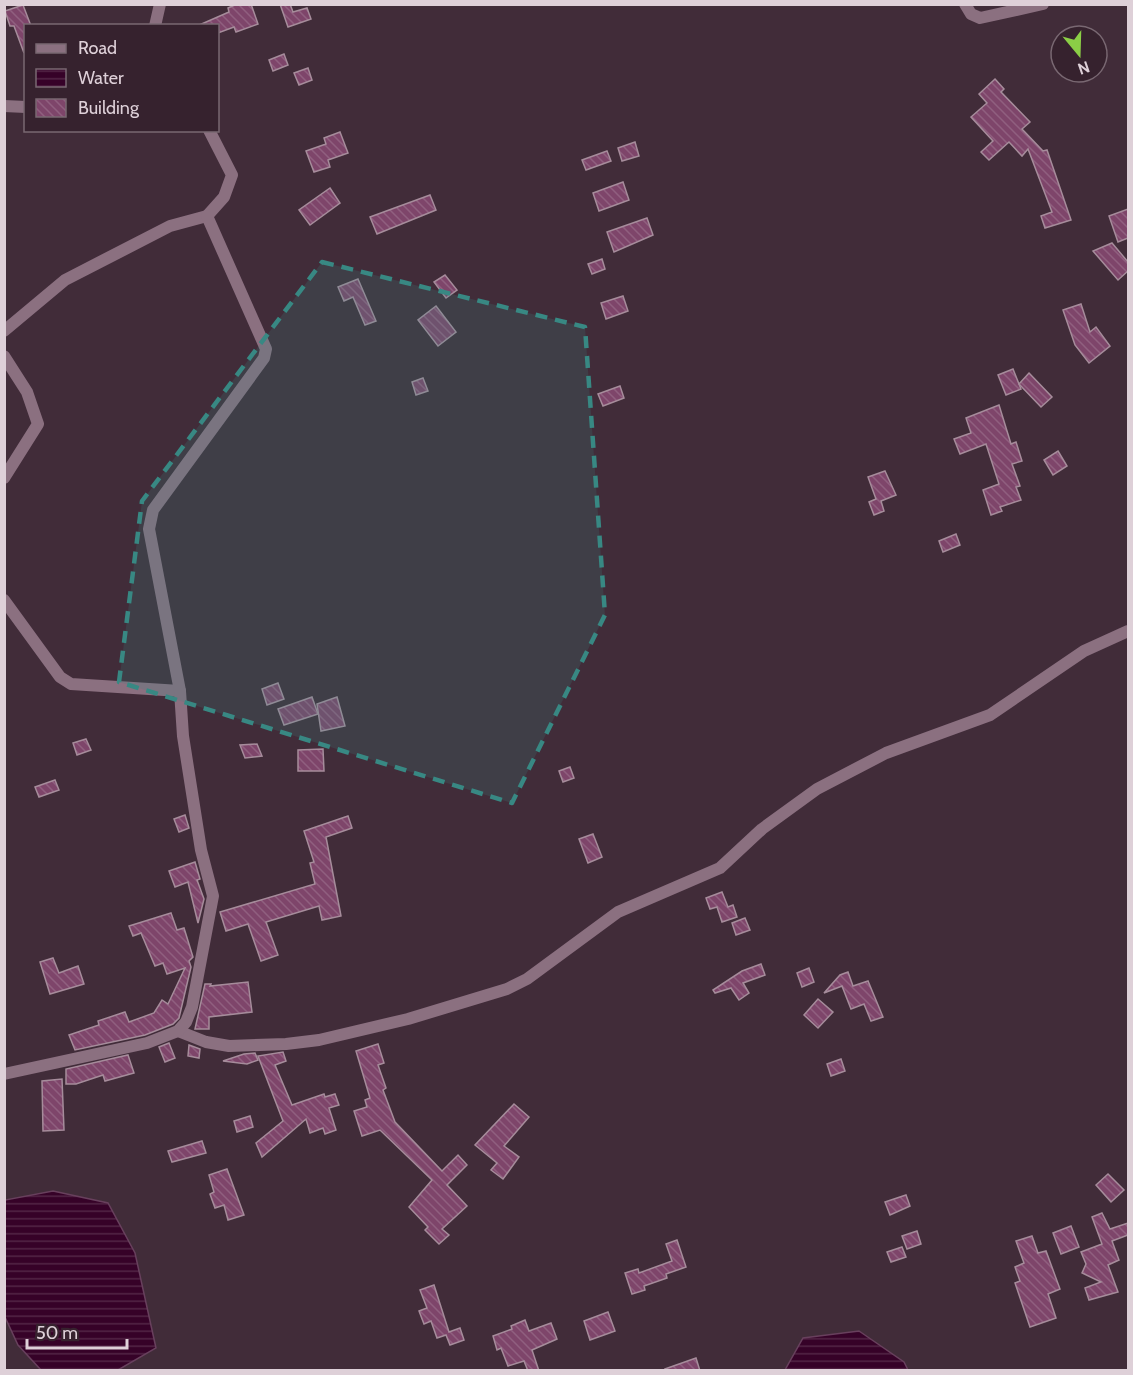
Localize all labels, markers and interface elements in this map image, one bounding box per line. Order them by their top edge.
legend [24,24,219,132]
north arrow [1049,24,1109,84]
text: Road [78,37,117,59]
text: N [1075,57,1092,79]
text: Water [78,67,124,89]
text: Building [78,97,140,119]
scale bar [27,1312,128,1350]
text: 50 m [36,1322,78,1344]

